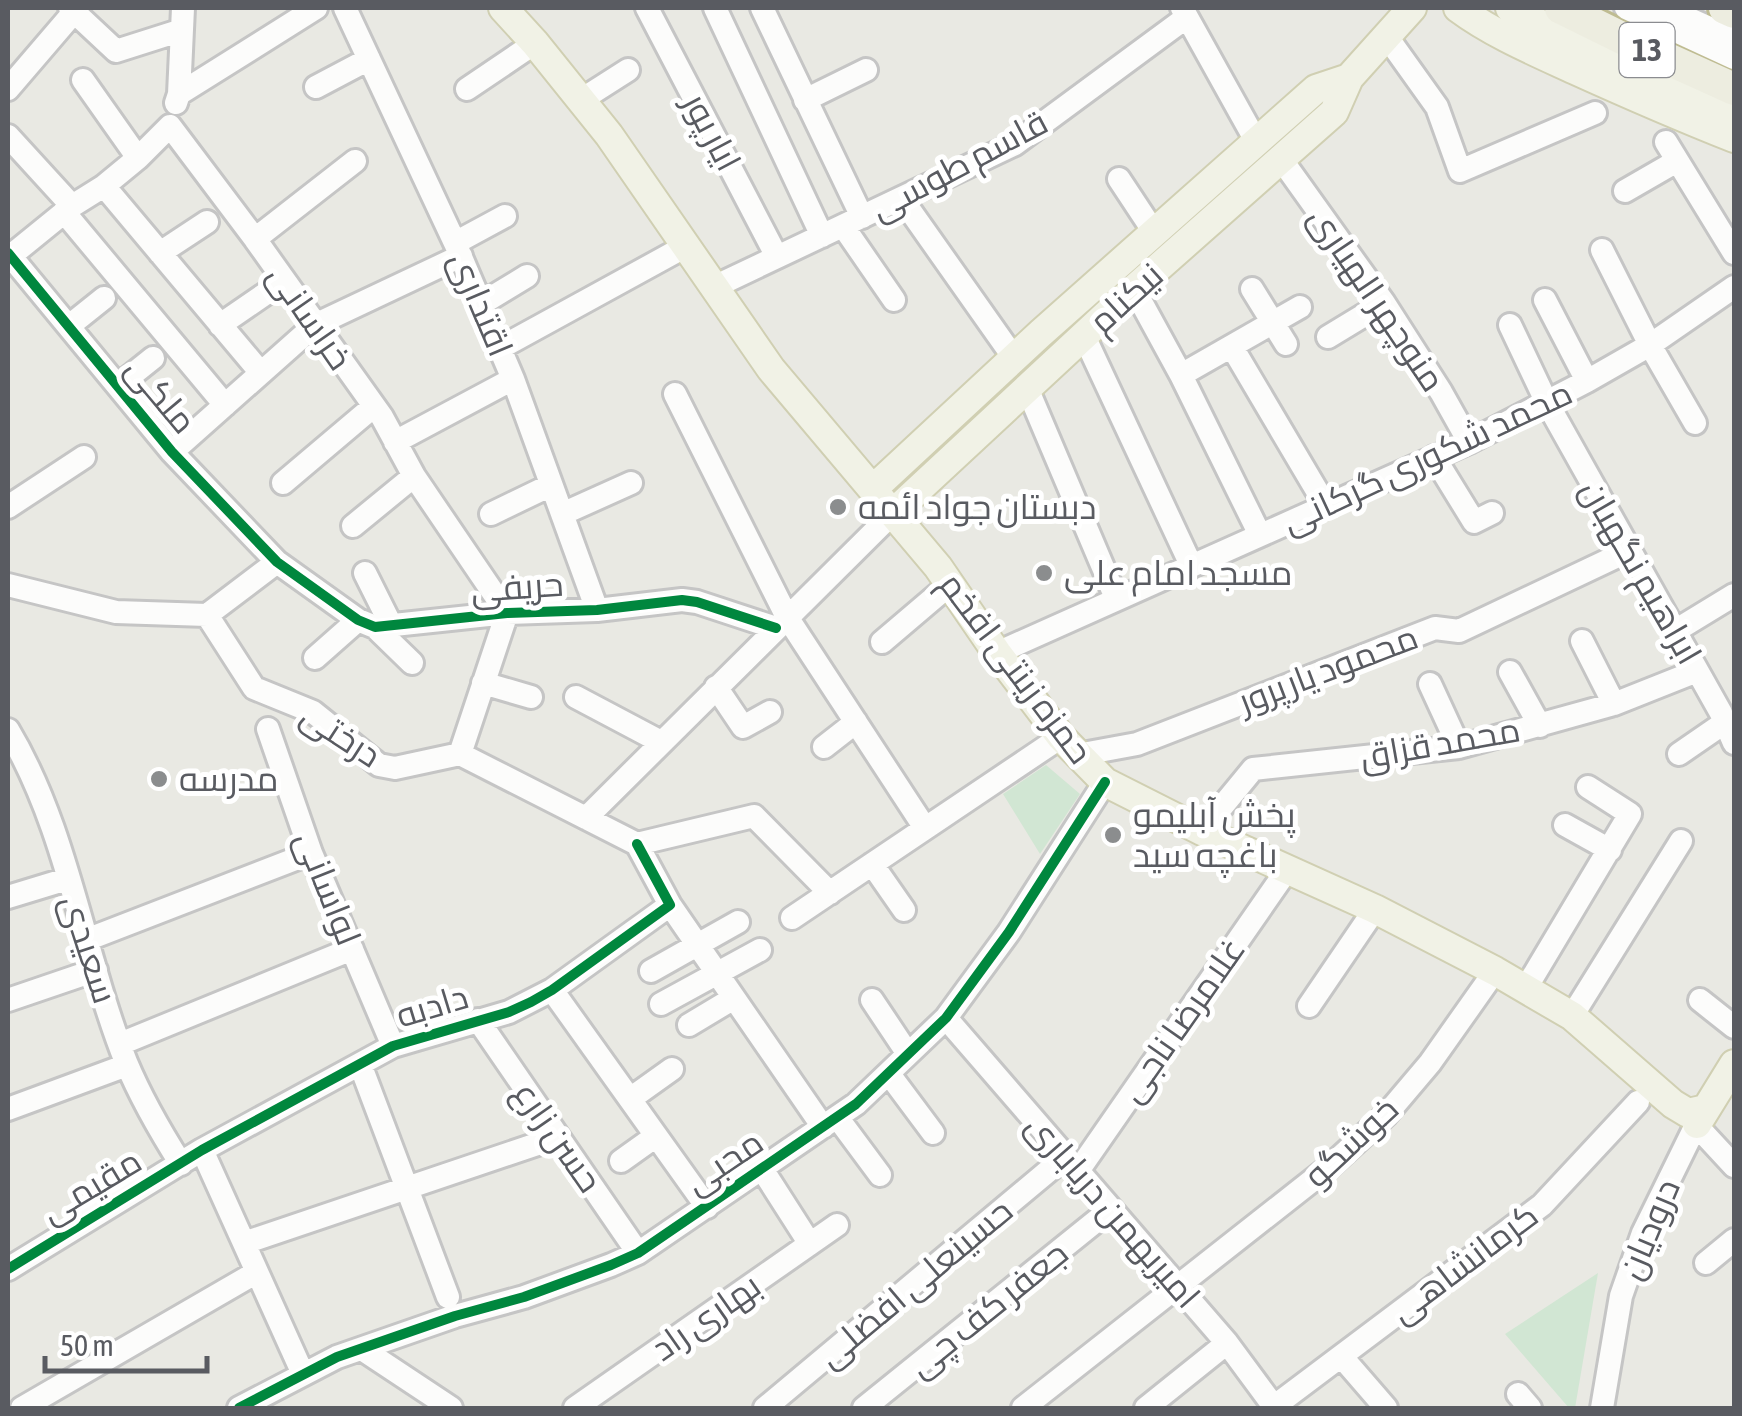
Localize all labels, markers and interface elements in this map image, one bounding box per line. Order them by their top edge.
road number: 13 [1620,23,1674,77]
street label: ایار پور [672,84,750,179]
street label: قاسم طوسی [863,101,1056,232]
street label: منوچهر الهیاری [1298,198,1454,401]
street label: اقتداری [440,245,522,363]
street label: نیکنام [1080,254,1174,344]
street label: خراسانی [259,256,361,378]
street label: ملکی [117,348,205,442]
street label: محمد شکوری گرکانی [1275,371,1579,543]
street label: ابراهیم نگهبان [1569,472,1711,673]
place label: دبستان جواد ائمه [858,486,1096,528]
marker: دبستان جواد ائمه [827,496,849,518]
place label: مسجد امام علی [1064,552,1293,597]
marker: مسجد امام علی [1033,562,1055,584]
street label: حریفی [469,563,565,611]
street label: حمزه زینتی افخم [928,564,1102,774]
street label: محمود یارپرور [1230,616,1424,725]
street label: درختی [293,694,389,776]
street label: محمد قزاق [1357,708,1524,779]
place label: مدرسه [179,758,279,799]
marker: مدرسه [148,768,170,790]
place label: پخش آبلیمو باغچه سید [1133,794,1296,878]
marker: پخش آبلیمو باغچه سید [1102,824,1124,846]
street label: لواسانی [286,825,370,951]
street label: سعیدی [52,889,126,1009]
street label: غلامرضا ناجی [1110,930,1254,1110]
street label: دادبه [391,975,472,1035]
street label: حسن زارع [503,1074,611,1202]
street label: خوشگو [1295,1088,1406,1195]
street label: امیربهمن دریاباری [1017,1105,1209,1317]
street label: محبی [677,1121,771,1203]
street label: مقیمی [33,1140,149,1232]
street label: درودیان [1609,1172,1689,1286]
street label: حسینعلی افضلی [809,1189,1021,1377]
street label: کرمانشاهی [1382,1194,1546,1332]
street label: جعفر کف چی [900,1232,1078,1388]
street label: بهاری راد [643,1264,769,1370]
scale bar [45,1311,208,1373]
text: 50 m [60,1328,114,1362]

